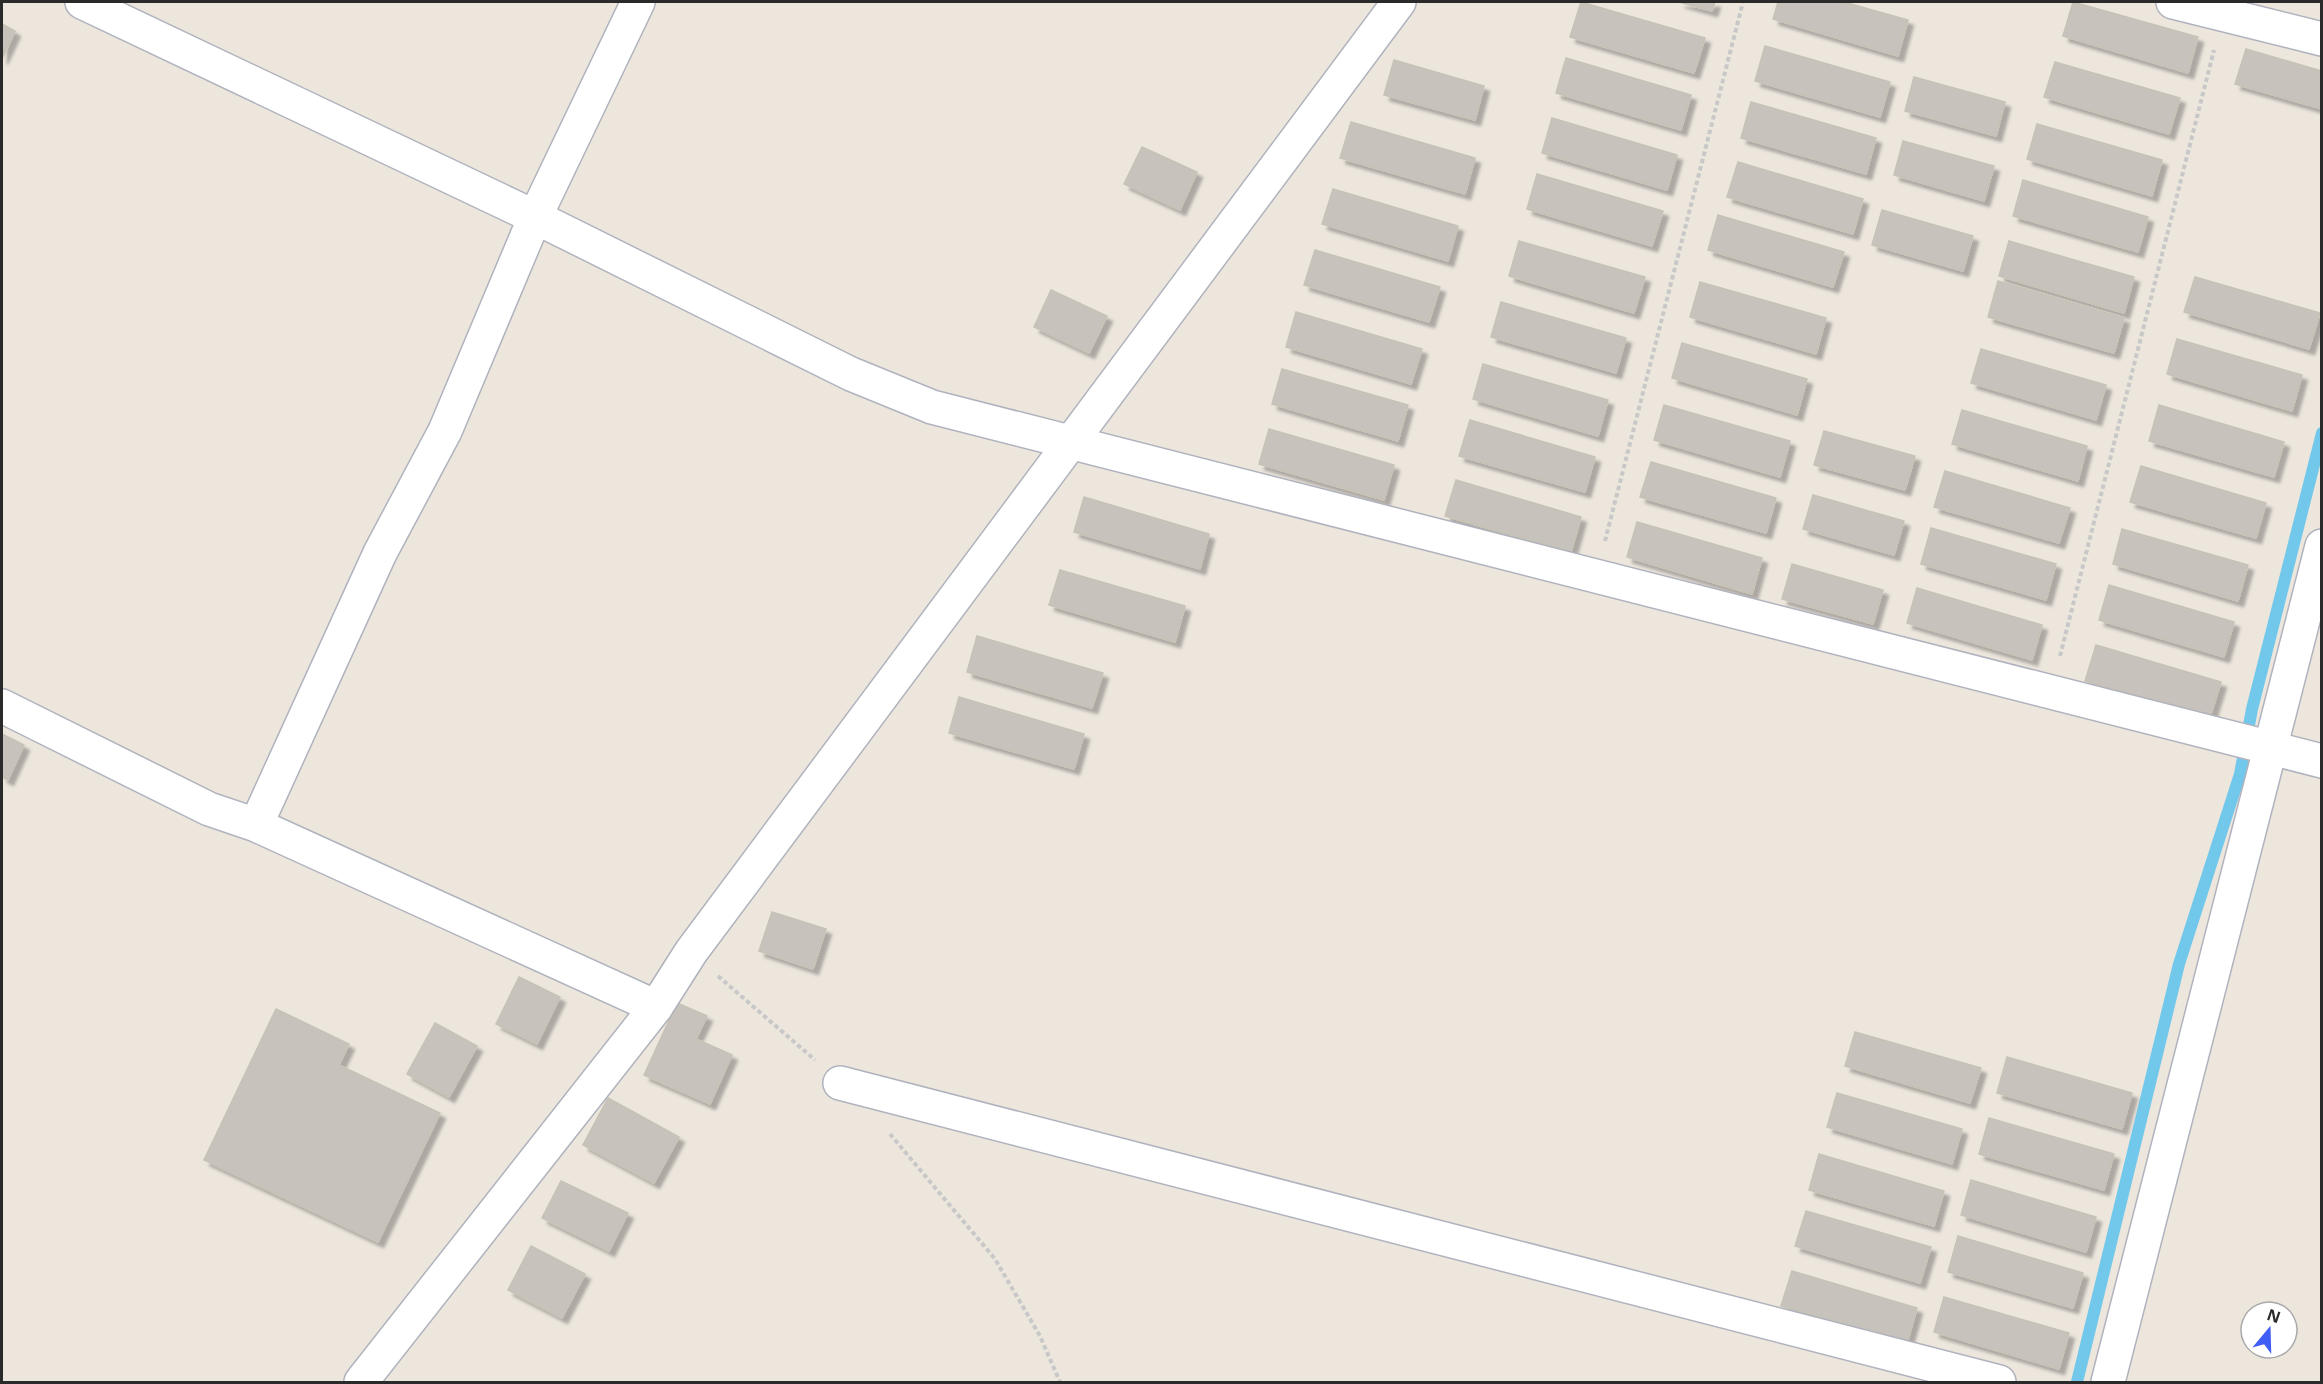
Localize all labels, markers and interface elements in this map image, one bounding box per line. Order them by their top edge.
north arrow [2239,1300,2299,1360]
text: N [2264,1303,2284,1328]

